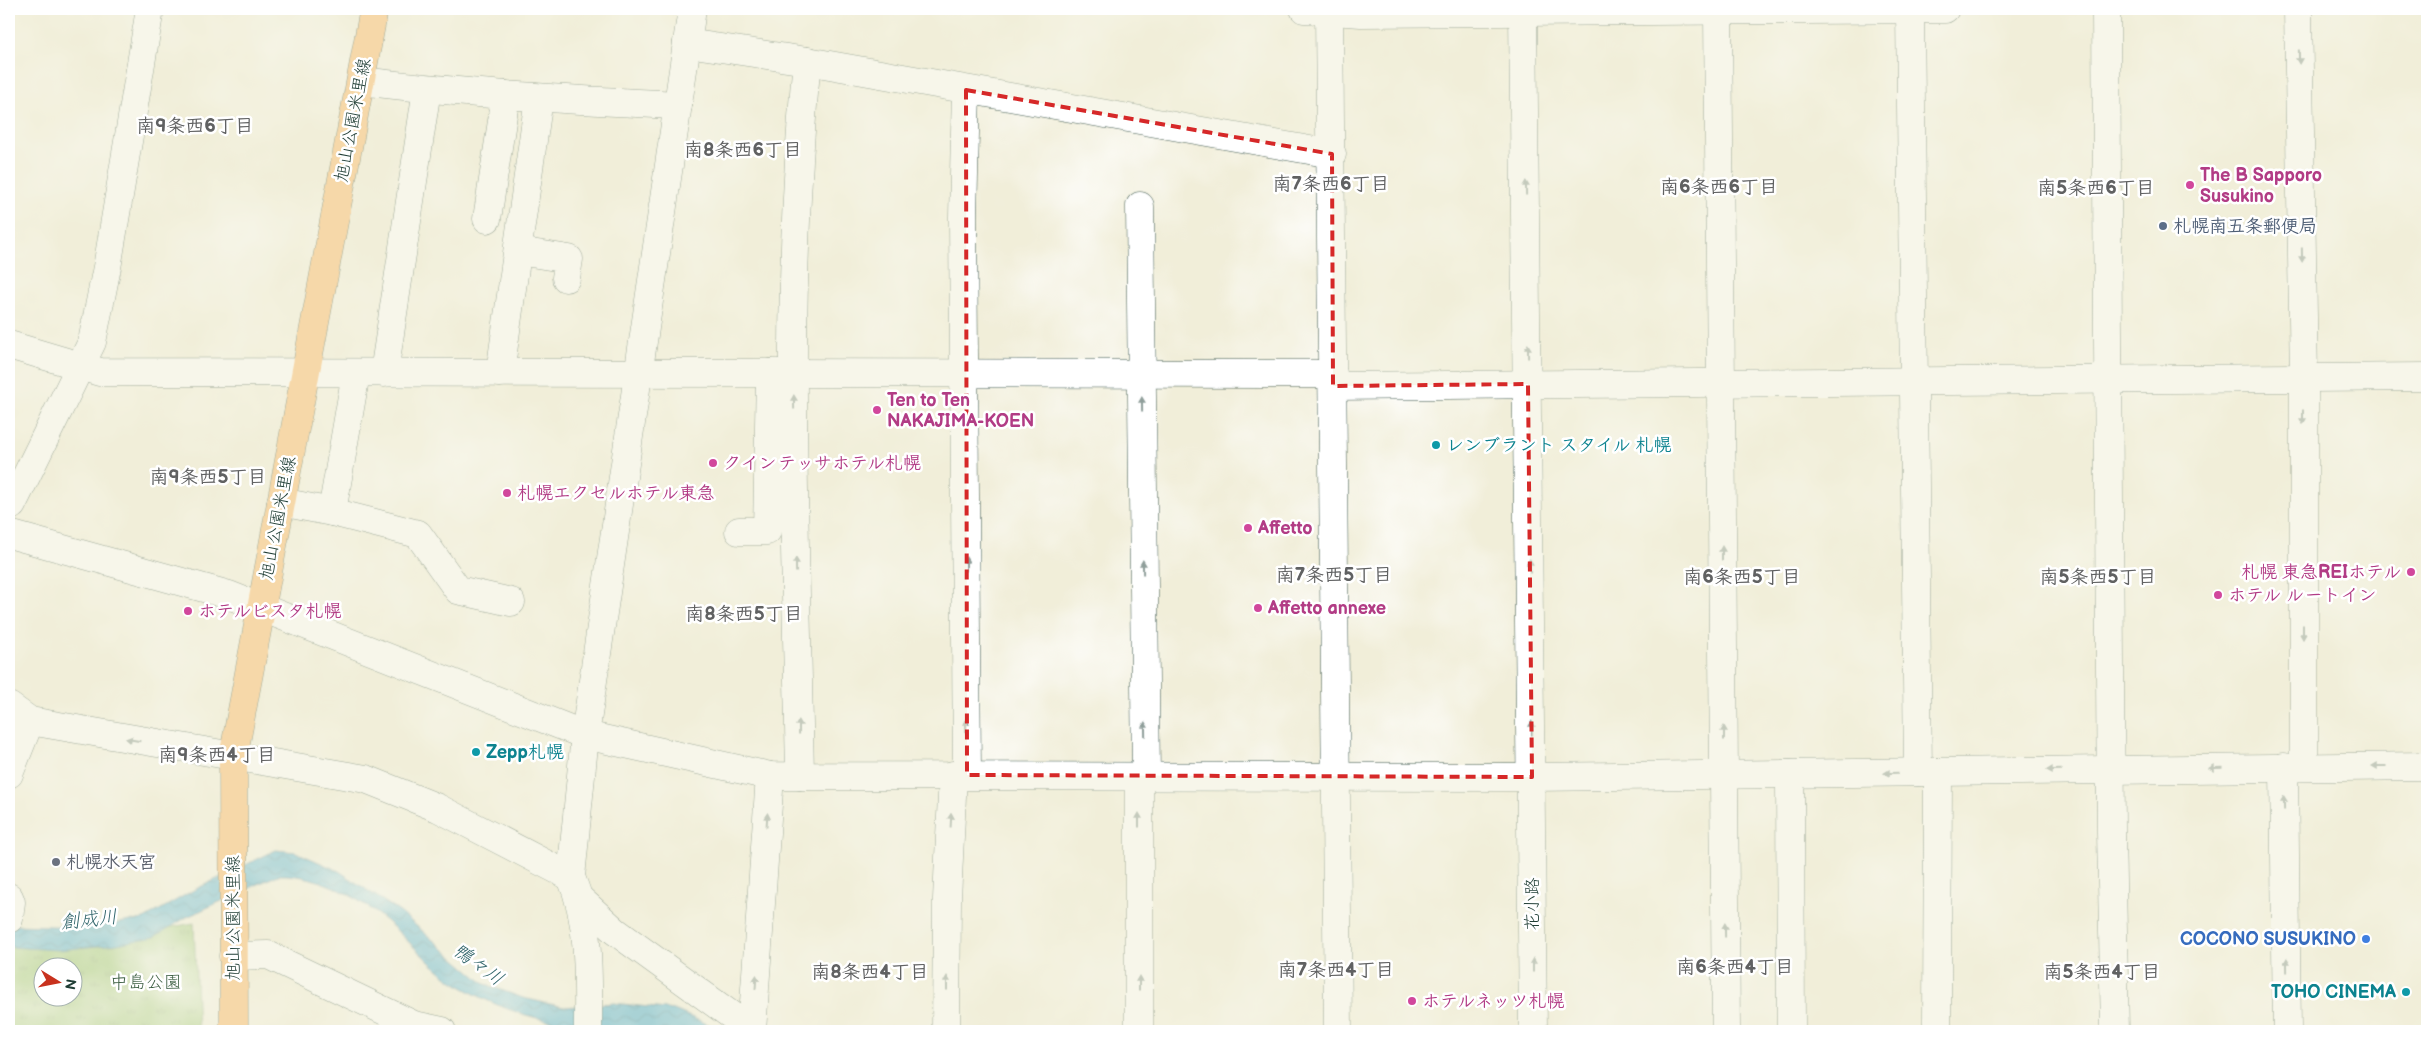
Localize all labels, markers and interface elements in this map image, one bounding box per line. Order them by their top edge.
one-way arrow [2295,50,2303,66]
street label: 旭山公園米里線 [331,56,375,184]
district label: 南9条西6丁目 [136,115,254,138]
district label: 南8条西6丁目 [684,139,802,162]
place label: The B Sapporo Susukino [2200,165,2322,207]
district label: 南7条西6丁目 [1272,173,1390,196]
district label: 南6条西6丁目 [1660,176,1778,199]
district label: 南5条西6丁目 [2037,177,2155,200]
marker: The B Sapporo Susukino [2184,179,2196,191]
one-way arrow [1522,180,1530,196]
place label: 札幌南五条郵便局 [2173,216,2317,237]
marker: 札幌南五条郵便局 [2157,220,2169,232]
one-way arrow [2298,247,2306,263]
one-way arrow [1523,342,1531,358]
place label: Ten to Ten NAKAJIMA-KOEN [887,390,1034,432]
one-way arrow [790,394,798,410]
one-way arrow [1137,396,1145,412]
marker: Ten to Ten NAKAJIMA-KOEN [871,404,883,416]
one-way arrow [2299,410,2307,426]
place label: レンブラント スタイル 札幌 [1446,435,1671,456]
marker: レンブラント スタイル 札幌 [1430,439,1442,451]
place label: クインテッサホテル札幌 [723,453,921,474]
street label: 旭山公園米里線 [256,454,300,582]
marker: クインテッサホテル札幌 [707,457,719,469]
district label: 南9条西5丁目 [149,466,267,489]
place label: 札幌エクセルホテル東急 [517,483,715,504]
marker: 札幌エクセルホテル東急 [501,487,513,499]
place label: Affetto [1257,518,1313,539]
marker: Affetto [1242,522,1254,534]
one-way arrow [1718,544,1726,560]
one-way arrow [962,556,970,572]
one-way arrow [792,557,800,573]
one-way arrow [1526,557,1534,573]
one-way arrow [1139,558,1147,574]
place label: 札幌 東急REIホテル [2241,562,2401,583]
district label: 南7条西5丁目 [1276,564,1392,587]
district label: 南6条西5丁目 [1683,566,1801,589]
district label: 南5条西5丁目 [2040,566,2156,589]
marker: 札幌 東急REIホテル [2405,566,2417,578]
place label: ホテル ルートイン [2228,585,2377,606]
marker: ホテル ルートイン [2212,589,2224,601]
place label: Affetto annexe [1267,598,1386,619]
place label: ホテルビスタ札幌 [198,601,341,622]
marker: Affetto annexe [1252,602,1264,614]
district label: 南8条西5丁目 [685,603,803,626]
marker: ホテルビスタ札幌 [182,605,194,617]
one-way arrow [2299,625,2307,641]
one-way arrow [962,718,970,734]
one-way arrow [795,719,803,735]
one-way arrow [1527,720,1535,736]
one-way arrow [1141,721,1149,737]
one-way arrow [1720,724,1728,740]
one-way arrow [125,735,141,743]
place label: Zepp札幌 [486,742,564,763]
district label: 南9条西4丁目 [158,744,276,767]
marker: Zepp札幌 [470,746,482,758]
one-way arrow [2370,762,2386,770]
one-way arrow [2208,764,2224,772]
one-way arrow [2045,766,2061,774]
one-way arrow [1883,769,1899,777]
one-way arrow [2280,794,2288,810]
one-way arrow [763,812,771,828]
one-way arrow [947,812,955,828]
one-way arrow [1135,812,1143,828]
place label: 札幌水天宮 [66,852,156,873]
street label: 旭山公園米里線 [223,855,244,981]
marker: 札幌水天宮 [50,856,62,868]
street label: 花小路 [1522,877,1543,931]
water label: 創成川 [59,906,119,934]
one-way arrow [1721,922,1729,938]
place label: COCONO SUSUKINO [2180,929,2356,950]
marker: COCONO SUSUKINO [2360,933,2372,945]
water label: 鴨々川 [448,939,508,991]
district label: 南6条西4丁目 [1676,956,1794,979]
one-way arrow [1529,957,1537,973]
one-way arrow [2283,957,2291,973]
north arrow [32,958,82,1008]
district label: 南7条西4丁目 [1278,959,1394,982]
district label: 南8条西4丁目 [811,961,929,984]
district label: 南5条西4丁目 [2043,961,2161,984]
park label: 中島公園 [110,972,182,993]
one-way arrow [752,974,760,990]
one-way arrow [943,974,951,990]
one-way arrow [1135,974,1143,990]
text: N [61,978,80,991]
place label: TOHO CINEMA [2271,982,2397,1003]
marker: TOHO CINEMA [2400,986,2412,998]
place label: ホテルネッツ札幌 [1422,991,1564,1012]
marker: ホテルネッツ札幌 [1406,995,1418,1007]

